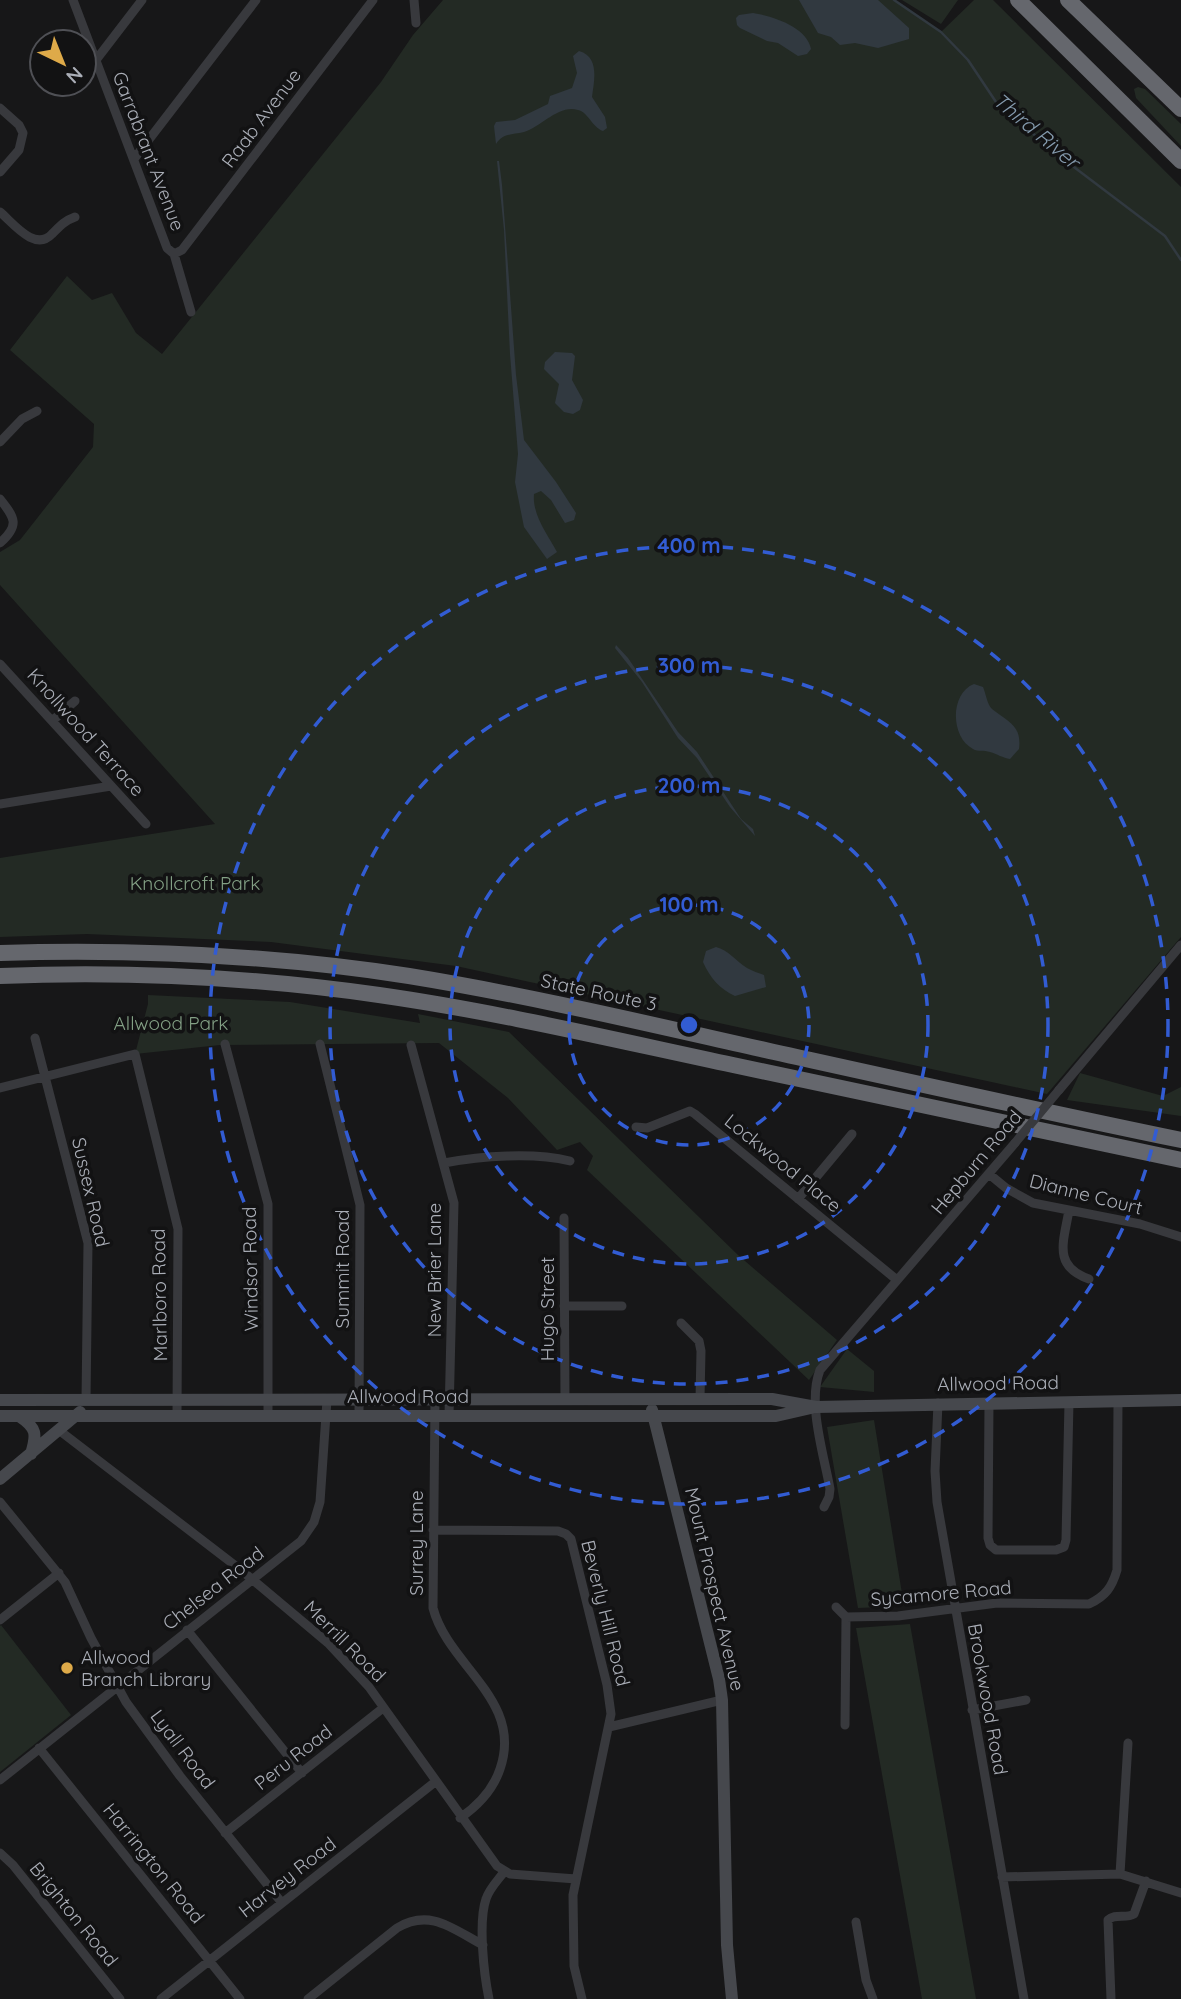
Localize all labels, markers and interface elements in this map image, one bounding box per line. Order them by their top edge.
north arrow [28,28,98,98]
text: N [61,62,88,89]
street label: Raab Avenue [216,64,306,172]
street label: Garrabrant Avenue [108,68,190,234]
water label: Third River [988,87,1087,176]
text: 400 m [657,532,721,558]
text: 300 m [658,652,720,678]
street label: Knollwood Terrace [22,663,150,801]
text: 200 m [658,772,720,798]
park label: Knollcroft Park [130,871,260,895]
text: 100 m [659,891,719,917]
street label: State Route 3 [539,968,659,1016]
park label: Allwood Park [114,1011,228,1035]
centre of rings [677,1013,701,1037]
street label: Hepburn Road [925,1105,1027,1219]
street label: Lockwood Place [720,1109,846,1217]
street label: Sussex Road [67,1135,115,1249]
street label: Dianne Court [1027,1168,1145,1220]
street label: New Brier Lane [422,1203,446,1337]
street label: Windsor Road [237,1206,263,1332]
street label: Summit Road [330,1210,354,1328]
street label: Marlboro Road [146,1228,172,1362]
street label: Hugo Street [535,1257,559,1361]
street label: Allwood Road [937,1370,1059,1396]
street label: Allwood Road [347,1384,469,1408]
street label: Mount Prospect Avenue [680,1485,750,1693]
street label: Surrey Lane [404,1490,428,1596]
street label: Beverly Hill Road [576,1537,636,1689]
street label: Chelsea Road [158,1541,268,1635]
street label: Sycamore Road [869,1575,1013,1611]
street label: Merrill Road [299,1595,391,1687]
street label: Brookwood Road [963,1621,1013,1777]
place label: Allwood Branch Library [81,1645,211,1691]
marker: Allwood Branch Library [59,1660,75,1676]
street label: Lyall Road [145,1705,221,1793]
street label: Peru Road [249,1719,337,1795]
street label: Harrington Road [98,1798,210,1928]
street label: Harvey Road [233,1831,341,1923]
street label: Brighton Road [25,1857,123,1971]

